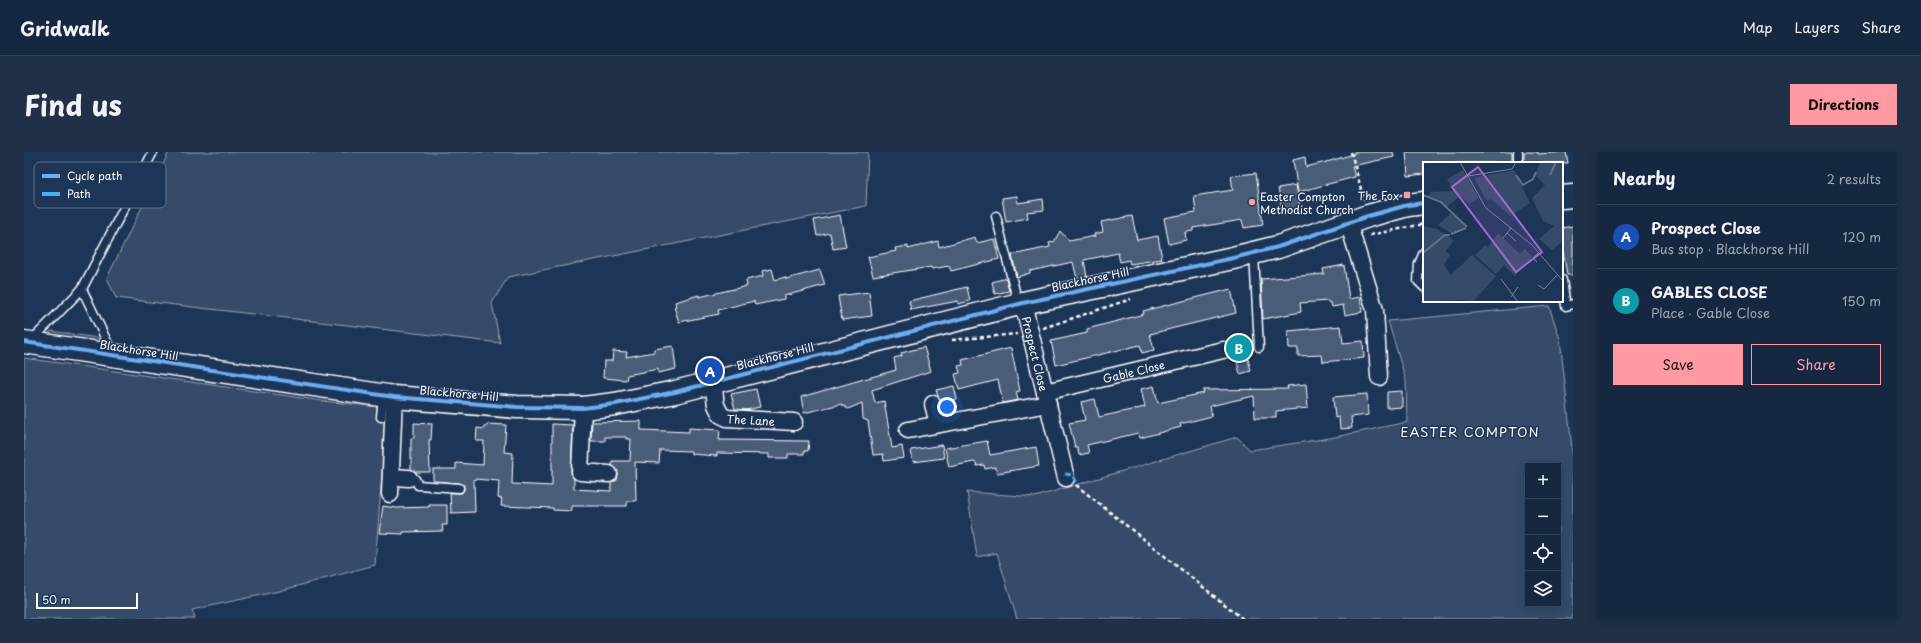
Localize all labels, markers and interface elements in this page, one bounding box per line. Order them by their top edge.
text: Gridwalk [20,14,110,42]
text: Map [1743,17,1773,38]
text: Layers [1795,17,1840,38]
text: Share [1862,17,1901,38]
text: Find us [24,83,122,126]
button: Directions [1790,84,1897,125]
legend [34,162,166,208]
inset map [1423,162,1563,302]
text: Nearby [1613,165,1675,191]
text: Cycle path [67,167,122,184]
text: 2 results [1827,169,1881,188]
text: Path [67,185,91,202]
place label: The Fox [1358,187,1399,204]
place label: Easter Compton Methodist Church [1260,188,1354,218]
marker: The Fox [1402,190,1412,200]
marker: Easter Compton Methodist Church [1247,197,1257,207]
text: Prospect Close [1651,216,1761,239]
text: A [1621,227,1631,246]
text: 120 m [1842,227,1881,246]
text: Bus stop · Blackhorse Hill [1651,239,1809,258]
street label: Blackhorse Hill [1049,262,1131,296]
text: GABLES CLOSE [1651,280,1768,303]
text: B [1622,291,1630,310]
text: 150 m [1842,291,1881,310]
text: Place · Gable Close [1651,303,1770,322]
street label: Prospect Close [1018,314,1053,393]
pin: B [1226,333,1252,363]
street label: Blackhorse Hill [98,335,180,365]
street label: Blackhorse Hill [734,338,816,374]
button: Save [1613,344,1743,385]
button: Share [1751,344,1881,385]
pin: A [697,356,723,386]
street label: Gable Close [1101,356,1166,387]
street label: Blackhorse Hill [419,381,499,405]
your location [937,397,957,417]
street label: The Lane [726,410,775,429]
district label: EASTER COMPTON [1400,422,1540,441]
map controls [1525,463,1561,607]
button: + [1525,463,1561,499]
button: − [1525,499,1561,535]
button: locate [1525,535,1561,571]
button: layers [1525,571,1561,607]
scale bar [36,591,138,610]
text: 50 m [42,591,71,608]

